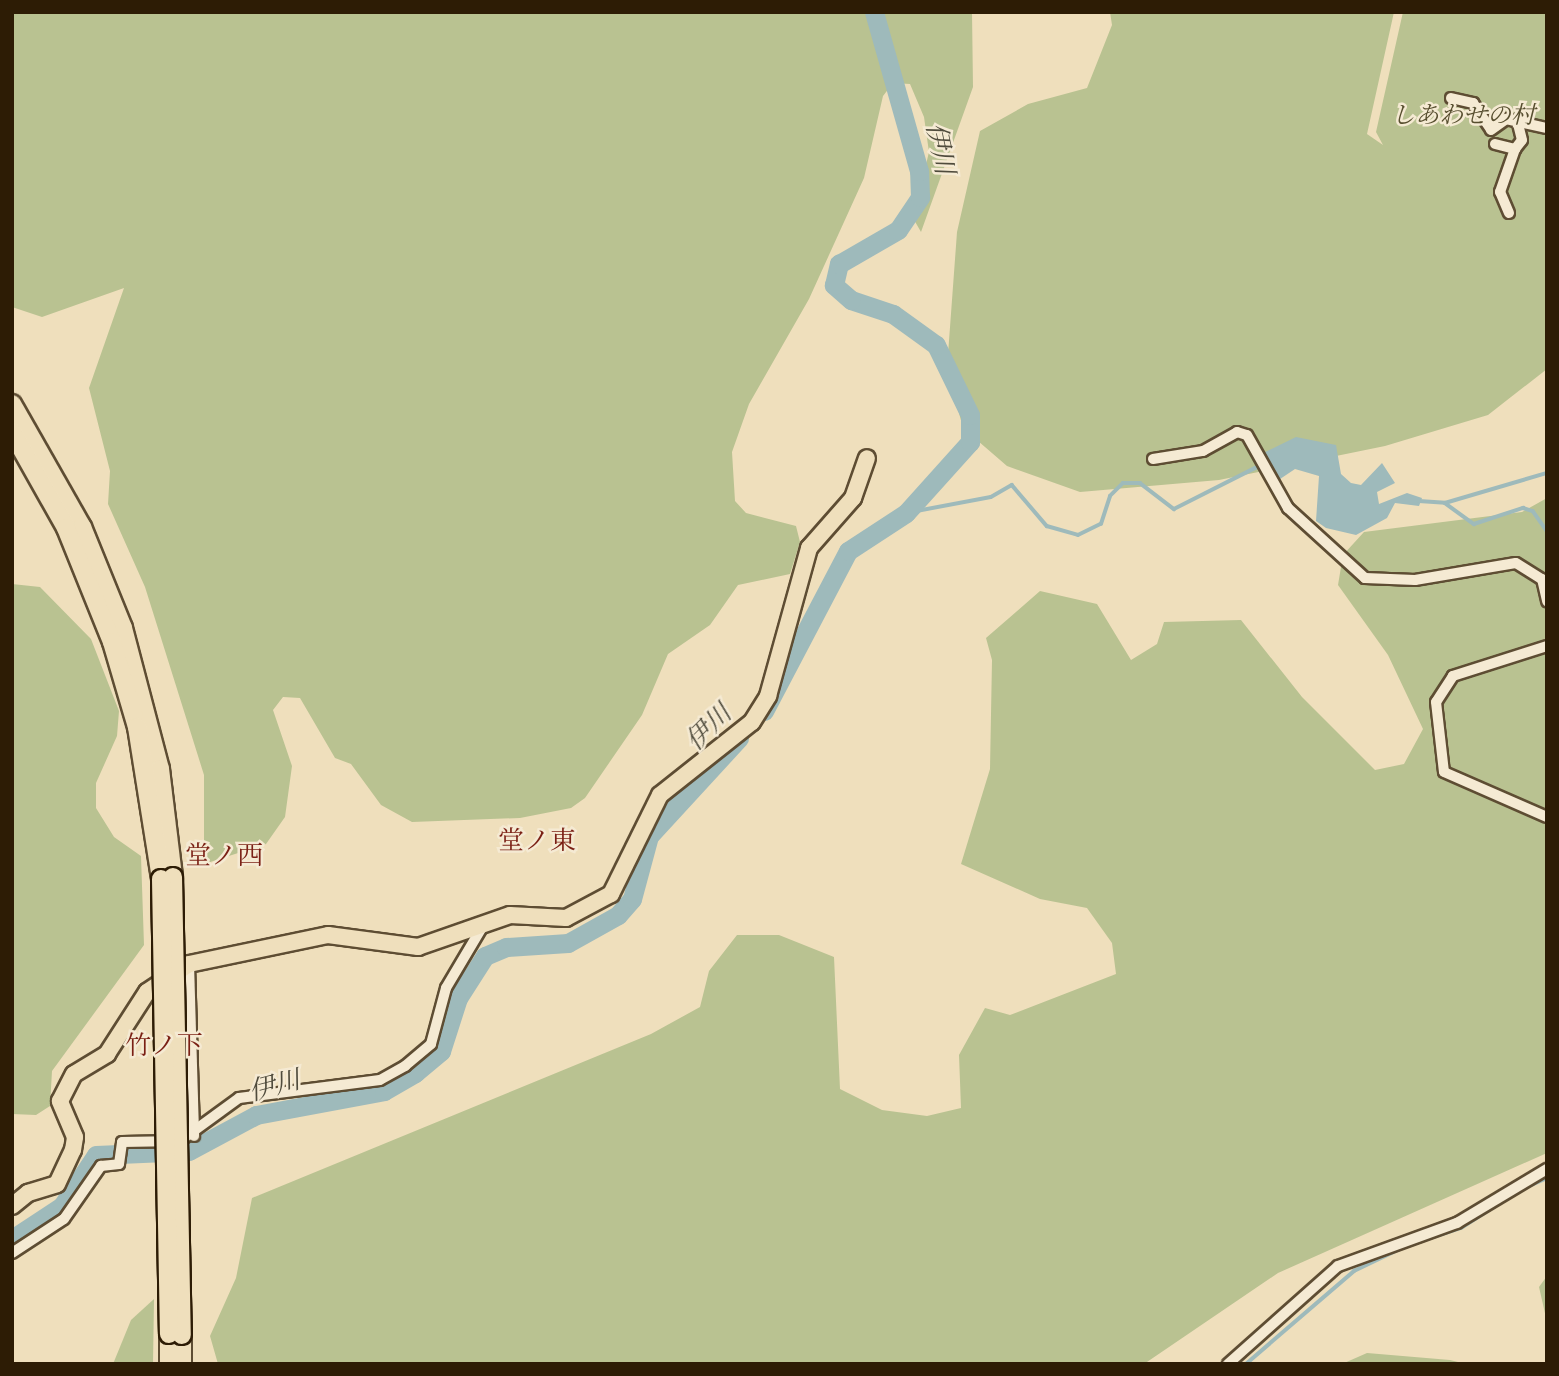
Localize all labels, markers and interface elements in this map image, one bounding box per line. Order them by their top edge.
park label: しあわせの村 [1391,104,1535,132]
water label: 伊川 [917,120,959,178]
water label: 伊川 [681,700,739,758]
district label: 堂ノ東 [498,827,576,859]
district label: 堂ノ西 [185,842,263,874]
district label: 竹ノ下 [125,1032,203,1064]
water label: 伊川 [246,1066,304,1110]

